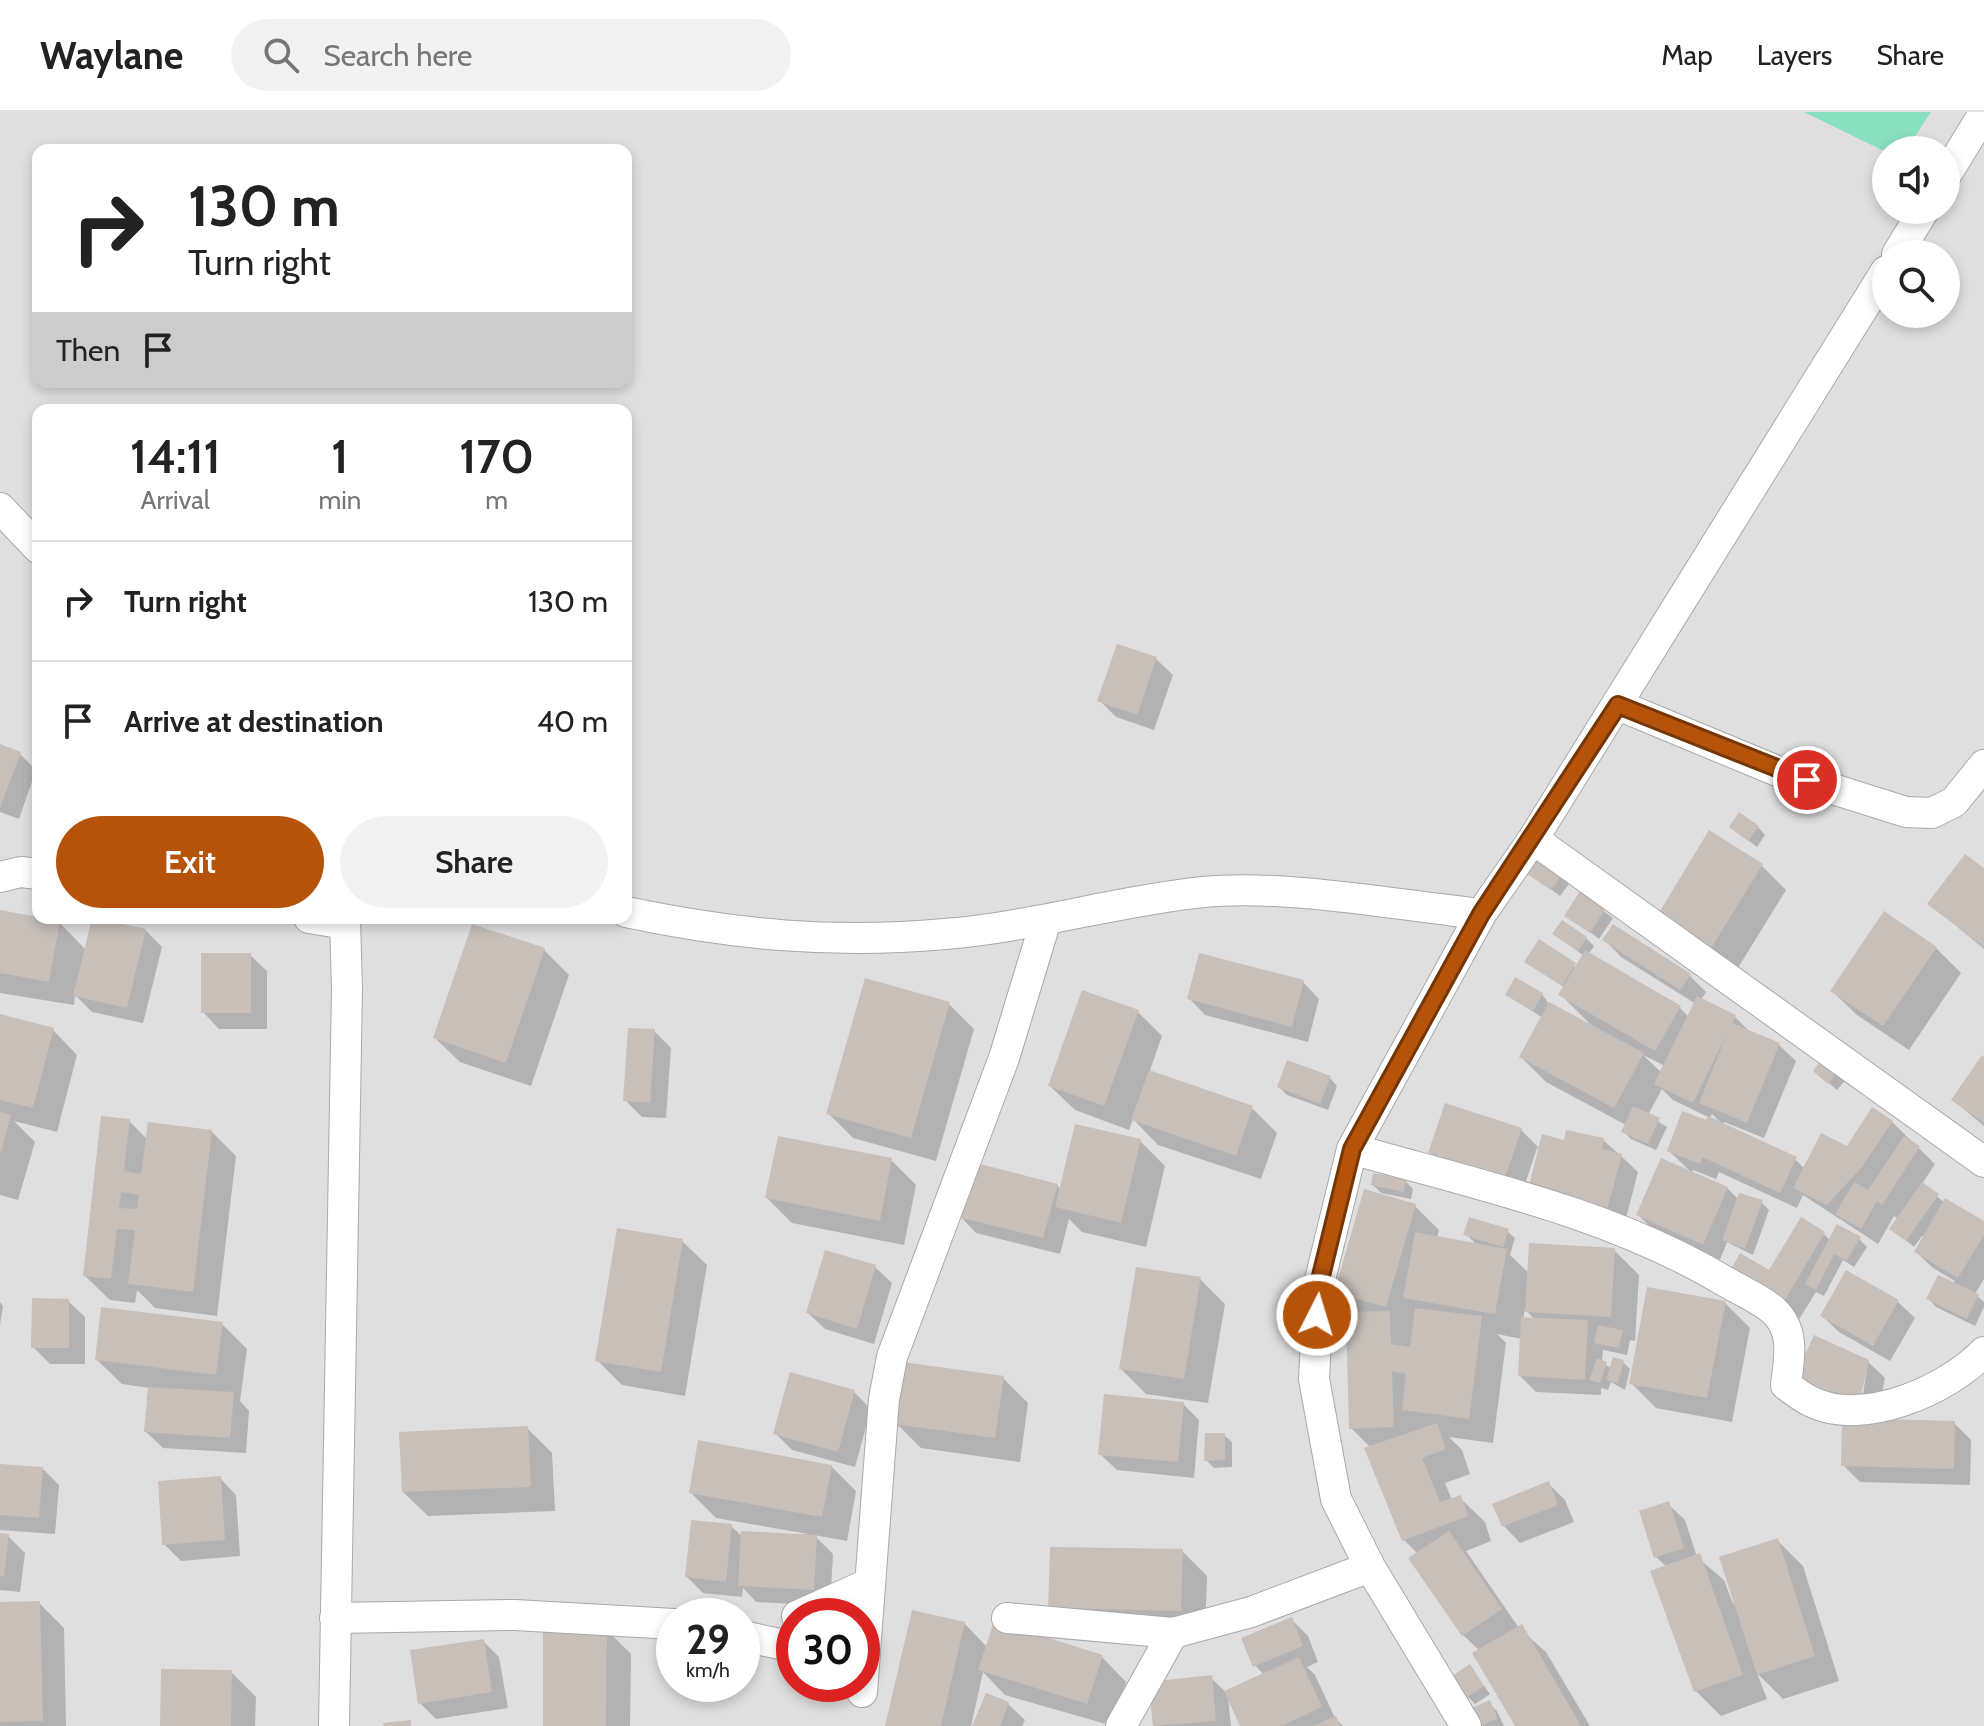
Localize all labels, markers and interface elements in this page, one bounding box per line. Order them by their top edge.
search box [231,19,791,91]
text: Waylane [40,32,183,79]
icon: search [259,33,303,77]
text: Search here [323,37,472,74]
text: Map [1661,38,1713,72]
text: Layers [1757,38,1832,72]
text: Share [1876,38,1944,72]
map controls [1872,136,1960,328]
button: sound [1872,136,1960,224]
text: 130 m [188,172,340,240]
icon: right [56,176,160,280]
text: Turn right [188,240,331,284]
button: search [1872,240,1960,328]
icon: arrive [136,328,180,372]
text: Then [56,332,120,369]
text: 14:11 [130,427,220,485]
text: 1 [331,427,348,485]
text: 170 [459,427,534,485]
text: Arrival [141,484,210,516]
text: min [318,484,361,516]
text: m [485,484,508,516]
icon: right [56,579,100,623]
text: Turn right [124,583,247,620]
text: 130 m [528,583,608,620]
icon: arrive [56,699,100,743]
text: Arrive at destination [124,703,384,740]
text: 40 m [537,703,608,740]
pin [1773,746,1841,814]
icon: arrive [1785,758,1829,802]
button: Exit [56,816,324,908]
button: Share [340,816,608,908]
position arrow [1275,1273,1359,1357]
speed limit sign: 30 [776,1598,880,1702]
text: 29 [686,1615,730,1664]
text: km/h [686,1658,730,1682]

